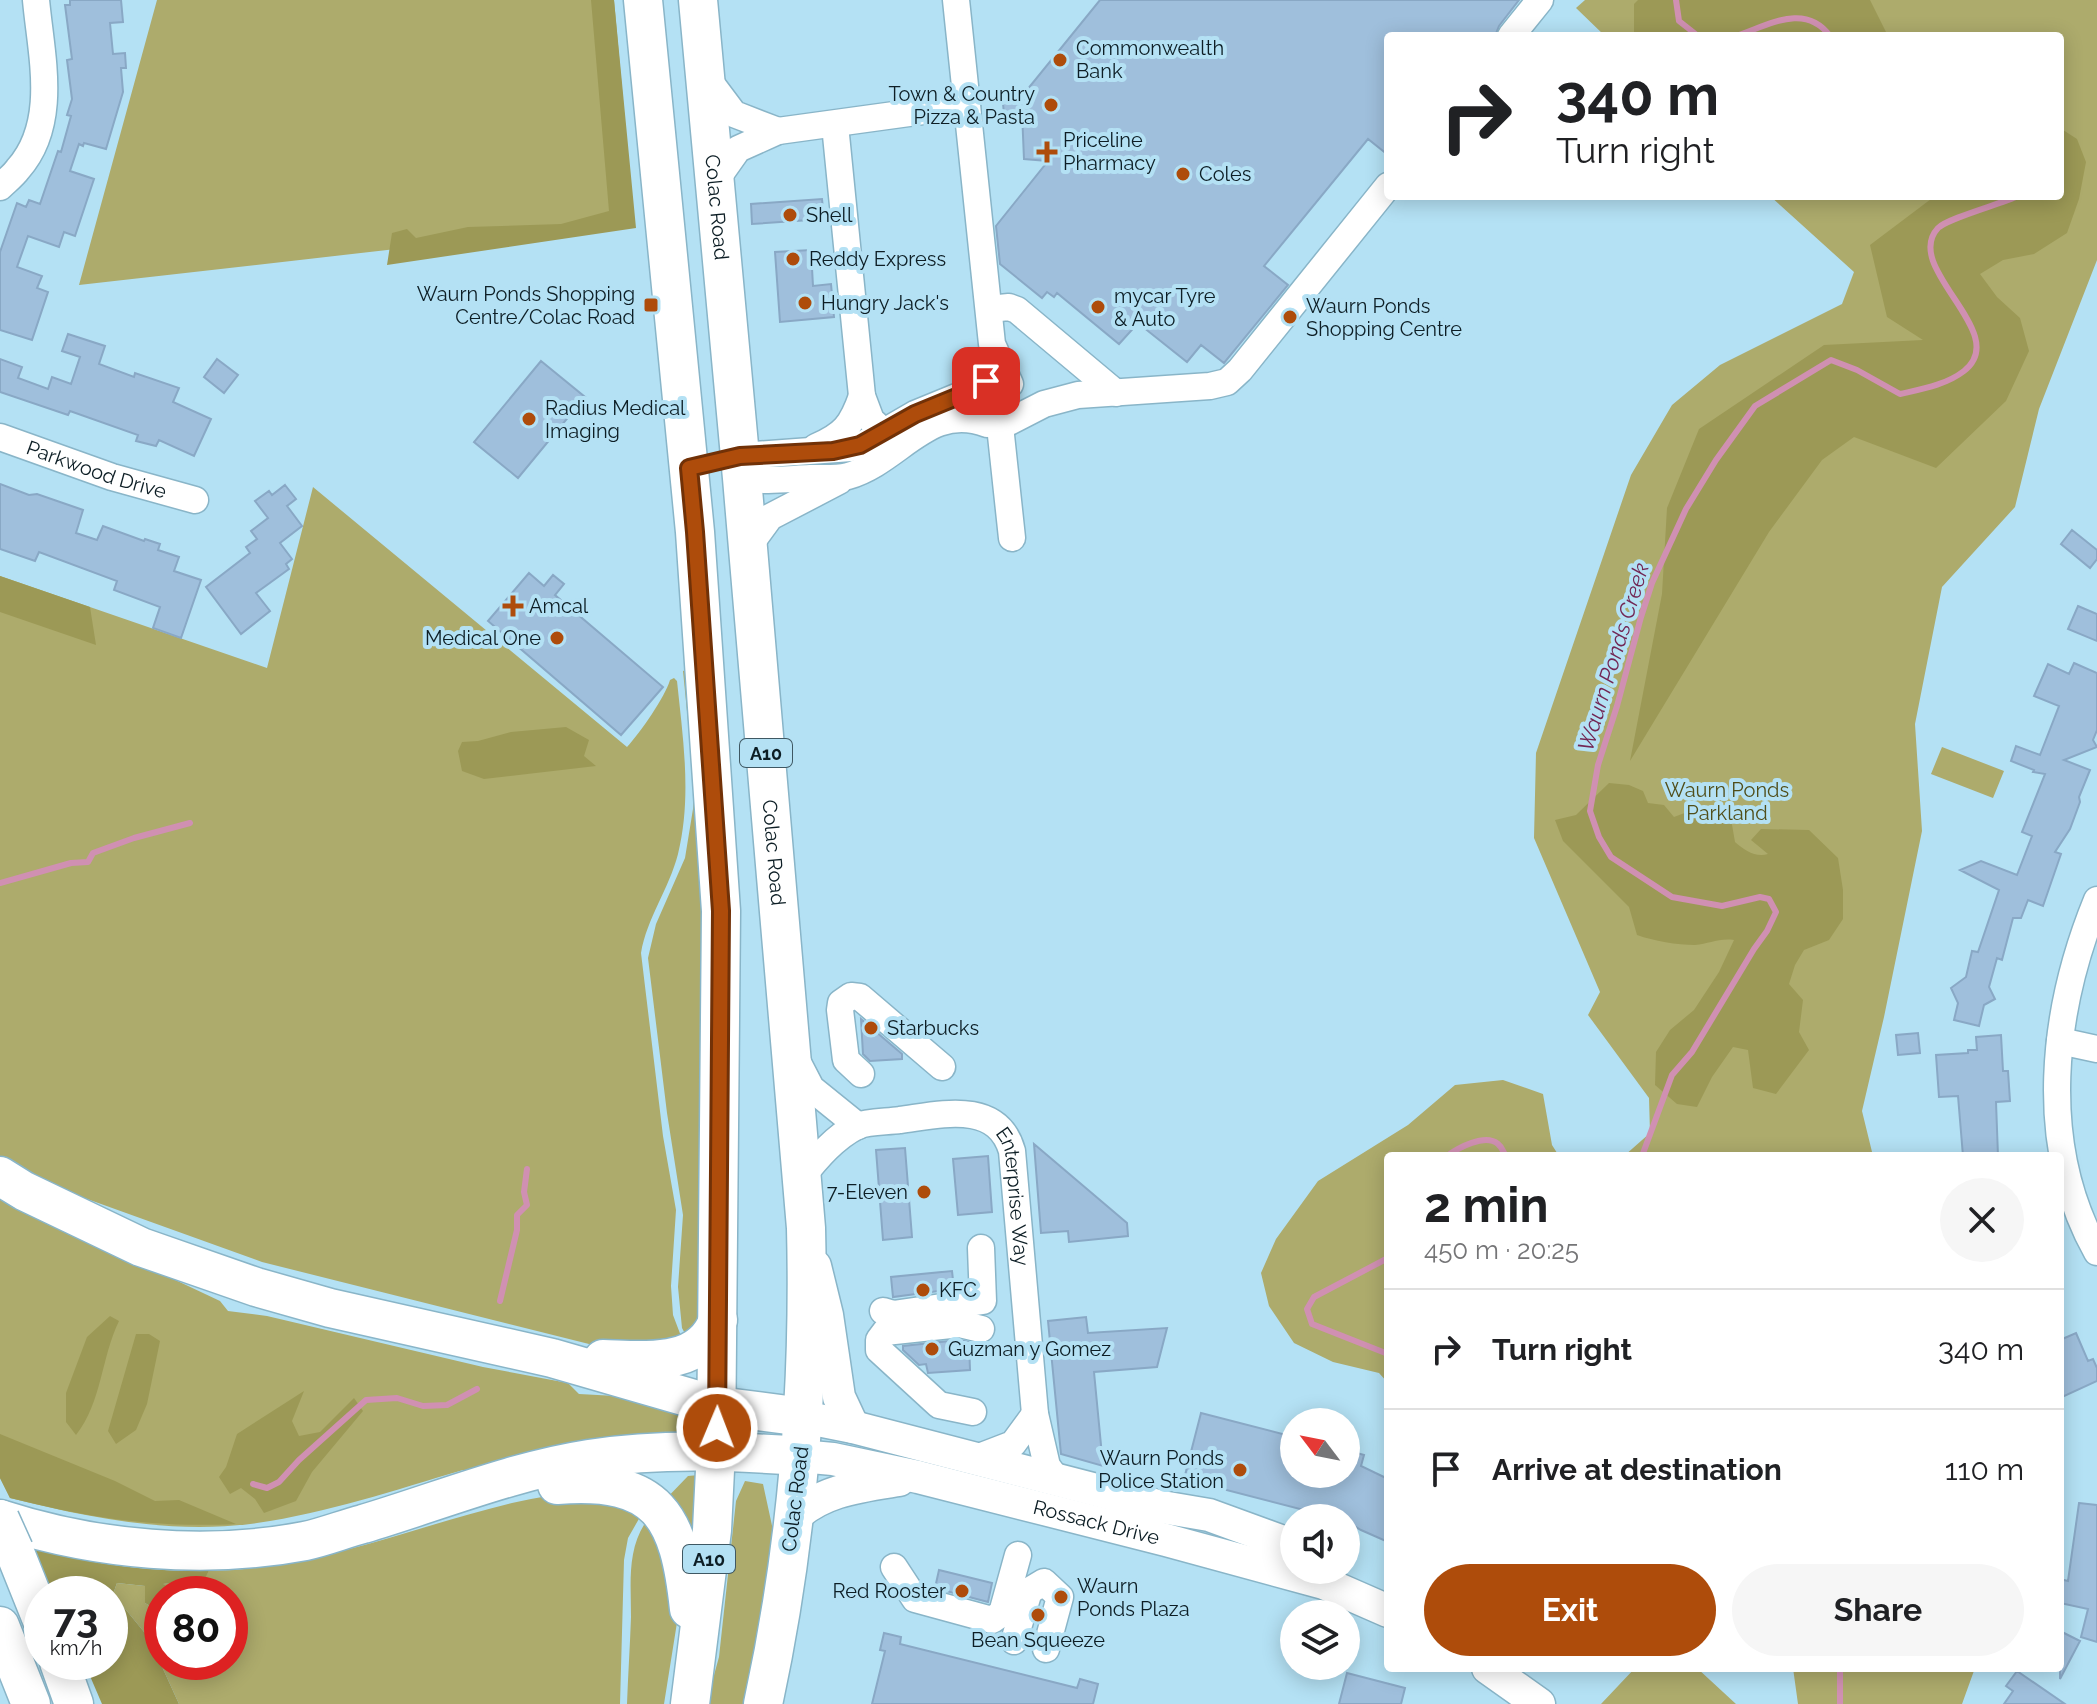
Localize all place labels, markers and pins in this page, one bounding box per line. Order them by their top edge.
place label: Commonwealth Bank [1076,36,1224,83]
marker: Commonwealth Bank [1051,51,1069,69]
place label: Town & Country Pizza & Pasta [888,82,1035,129]
marker: Town & Country Pizza & Pasta [1042,96,1060,114]
place label: Priceline Pharmacy [1063,128,1156,175]
marker: Priceline Pharmacy [1038,143,1056,161]
place label: Coles [1199,162,1251,186]
marker: Coles [1174,165,1192,183]
place label: Shell [806,203,853,227]
marker: Shell [781,206,799,224]
place label: Reddy Express [809,247,946,271]
marker: Reddy Express [784,250,802,268]
place label: Waurn Ponds Shopping Centre/Colac Road [417,282,635,329]
place label: mycar Tyre & Auto [1114,284,1216,331]
place label: Hungry Jack's [821,291,949,315]
marker: Hungry Jack's [796,294,814,312]
place label: Waurn Ponds Shopping Centre [1306,294,1462,341]
marker: Waurn Ponds Shopping Centre/Colac Road [642,296,660,314]
marker: mycar Tyre & Auto [1089,298,1107,316]
marker: Waurn Ponds Shopping Centre [1281,308,1299,326]
pin [952,347,1020,415]
place label: Radius Medical Imaging [545,396,686,443]
marker: Radius Medical Imaging [520,410,538,428]
place label: Amcal [529,594,589,618]
marker: Amcal [504,597,522,615]
place label: Medical One [425,626,541,650]
marker: Medical One [548,629,566,647]
place label: Starbucks [887,1016,979,1040]
marker: Starbucks [862,1019,880,1037]
place label: 7-Eleven [827,1180,908,1204]
marker: 7-Eleven [915,1183,933,1201]
place label: KFC [939,1278,977,1302]
marker: KFC [914,1281,932,1299]
place label: Guzman y Gomez [948,1337,1111,1361]
marker: Guzman y Gomez [923,1340,941,1358]
place label: Waurn Ponds Police Station [1098,1446,1224,1493]
marker: Waurn Ponds Police Station [1231,1461,1249,1479]
place label: Waurn Ponds Plaza [1077,1574,1190,1621]
place label: Red Rooster [833,1579,946,1603]
marker: Red Rooster [953,1582,971,1600]
marker: Waurn Ponds Plaza [1052,1588,1070,1606]
marker: Bean Squeeze [1029,1606,1047,1624]
place label: Bean Squeeze [971,1628,1105,1652]

